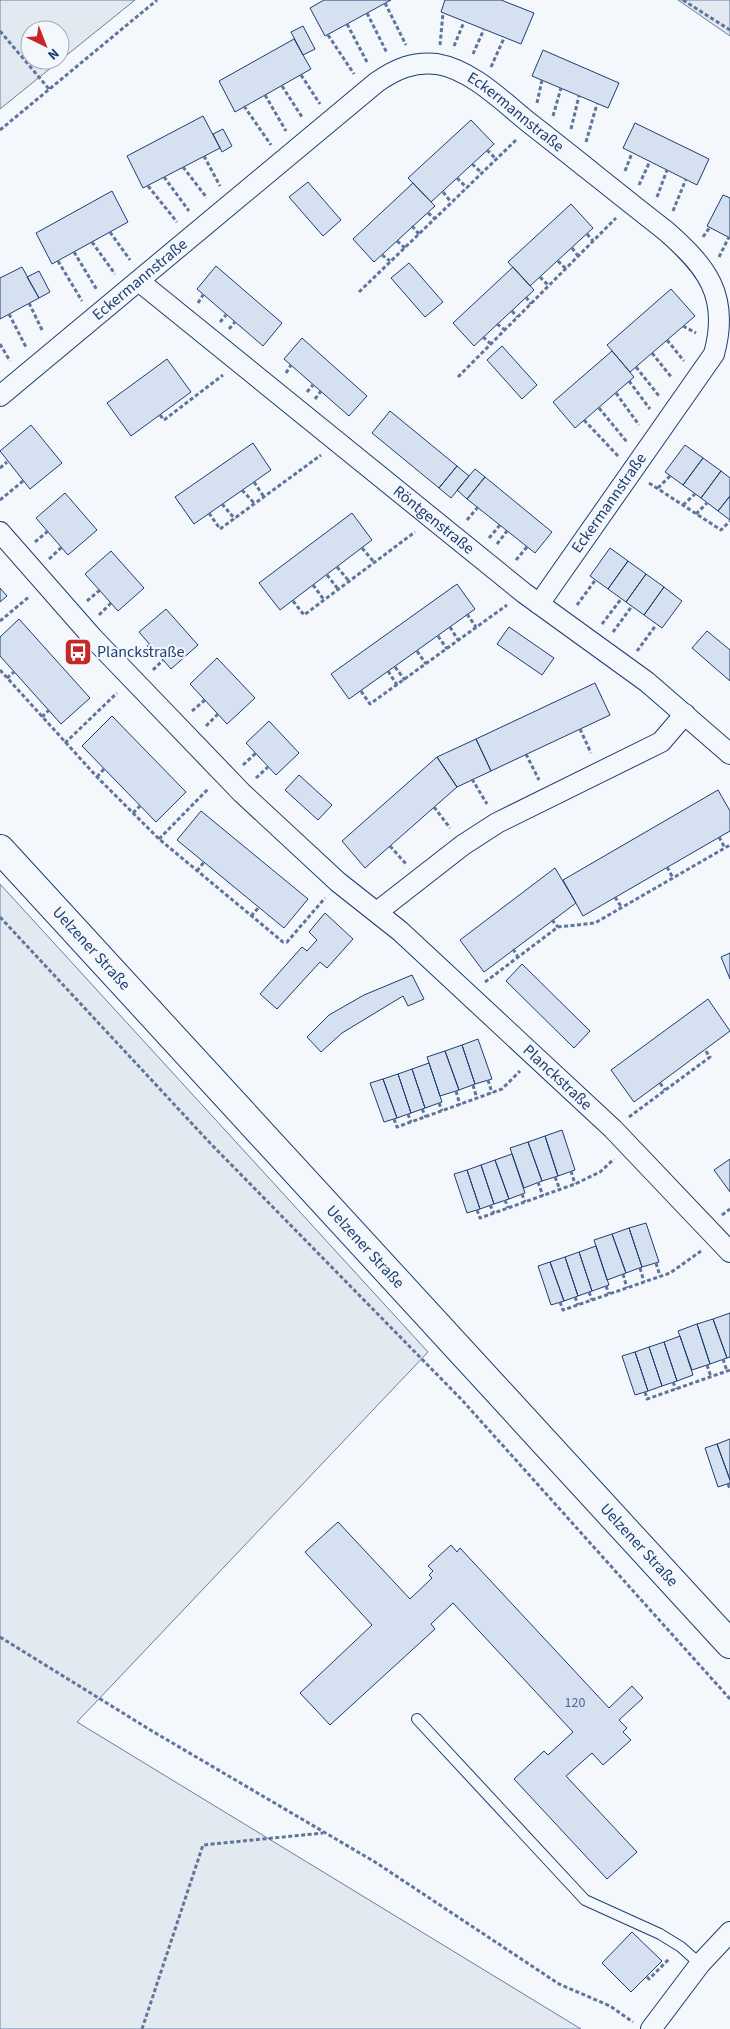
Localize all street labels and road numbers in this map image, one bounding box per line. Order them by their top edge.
street label: Eckermannstraße [463,67,569,157]
street label: Eckermannstraße [88,233,192,326]
street label: Eckermannstraße [566,448,652,558]
street label: Röntgenstraße [389,480,479,559]
street label: Uelzener Straße [47,902,135,995]
street label: Planckstraße [518,1040,597,1115]
street label: Uelzener Straße [321,1200,409,1293]
street label: Uelzener Straße [595,1498,683,1592]

